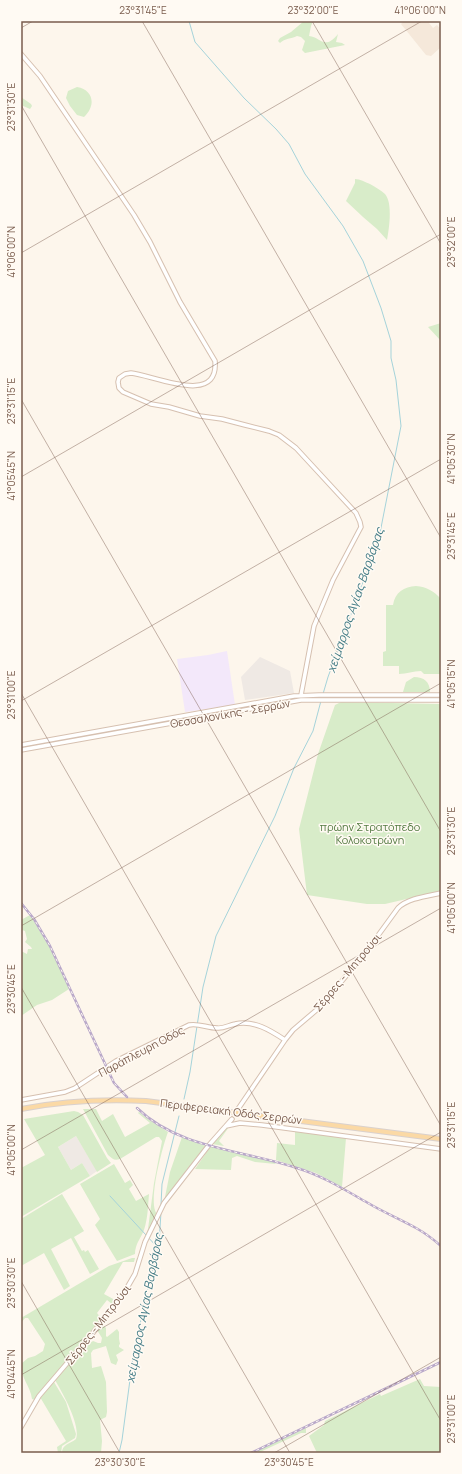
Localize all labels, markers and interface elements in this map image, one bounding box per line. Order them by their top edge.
text: 23°31'45"E [119,3,167,17]
text: 23°32'00"E [288,3,339,17]
text: 41°06'00"N [394,3,446,17]
text: 23°31'30"E [4,82,18,131]
text: 23°32'00"E [444,216,458,267]
text: 41°06'00"N [4,226,18,278]
text: 23°31'15"E [4,377,18,424]
text: 41°05'30"N [444,433,458,484]
text: 41°05'45"N [4,451,18,501]
text: 23°31'45"E [444,512,458,560]
water label: χείμαρρος Αγίας Βαρβάρας [322,524,388,675]
text: 41°05'15"N [444,659,458,708]
text: 23°31'00"E [4,670,18,720]
street label: Θεσσαλονίκης - Σερρών [169,695,292,731]
text: 23°31'30"E [444,806,458,855]
park label: πρώην Στρατόπεδο Κολοκοτρώνη [320,819,421,847]
text: 41°05'00"N [444,882,458,934]
street label: Σέρρες - Μητρούσι [310,930,384,1014]
text: 23°30'45"E [4,964,18,1014]
street label: Παράπλευρη Οδός [96,1022,186,1080]
street label: Περιφερειακή Οδός Σερρών [159,1095,303,1127]
text: 23°31'15"E [444,1101,458,1148]
text: 41°05'00"N [4,1124,18,1176]
water label: χείμαρρος Αγίας Βαρβάρας [121,1230,167,1384]
text: 23°30'30"E [4,1257,18,1308]
street label: Σέρρες - Μητρούσι [62,1281,134,1367]
text: 41°04'45"N [4,1349,18,1399]
text: 23°31'00"E [444,1394,458,1444]
text: 23°30'30"E [95,1455,146,1469]
text: 23°30'45"E [264,1455,314,1469]

